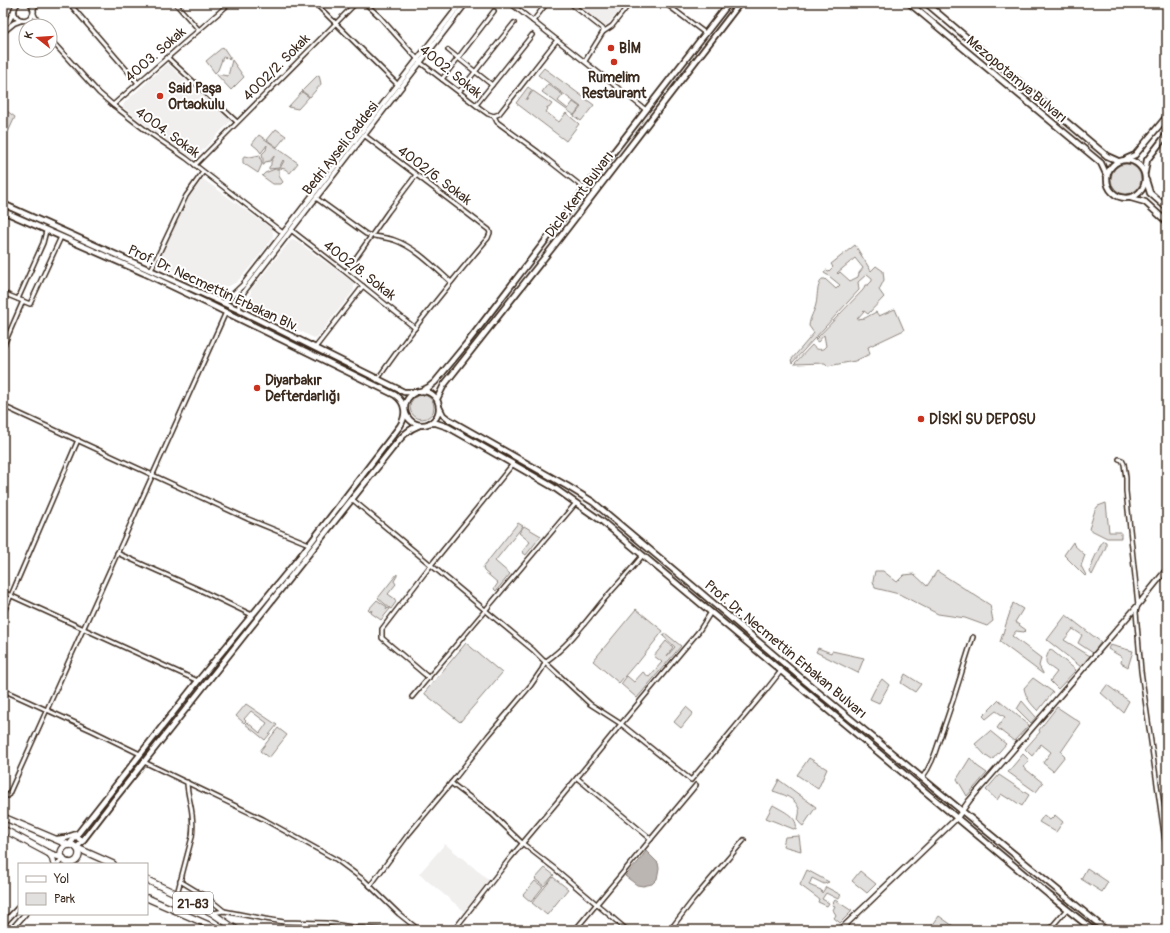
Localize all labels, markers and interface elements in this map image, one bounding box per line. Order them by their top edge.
north arrow [18,18,58,58]
street label: 4003. Sokak [121,23,189,85]
text: K [22,30,36,40]
street label: 4002/2. Sokak [239,30,314,104]
street label: Mezopotamya Bulvarı [963,32,1070,126]
place label: BİM [619,39,641,57]
street label: 4002. Sokak [416,41,485,102]
marker: BİM [606,43,616,53]
marker: Rumelim Restaurant [609,57,619,67]
place label: Rumelim Restaurant [582,69,647,102]
place label: Said Paşa Ortaokulu [168,80,225,113]
marker: Said Paşa Ortaokulu [155,91,165,101]
street label: Bedri Ayseli Caddesi [299,98,382,198]
street label: 4004. Sokak [132,103,203,162]
street label: 4002/6. Sokak [394,142,475,209]
street label: Dicle Kent Bulvarı [542,148,617,241]
street label: 4002/8. Sokak [320,237,399,304]
street label: Prof. Dr. Necmettin Erbakan Blv. [125,241,302,336]
place label: Diyarbakır Defterdarlığı [265,372,340,405]
marker: Diyarbakır Defterdarlığı [252,383,262,393]
place label: DİSKİ SU DEPOSU [929,410,1036,428]
marker: DİSKİ SU DEPOSU [916,414,926,424]
street label: Prof. Dr. Necmettin Erbakan Bulvarı [701,577,870,722]
legend [18,863,148,915]
text: Yol [53,872,69,887]
text: Park [54,892,75,907]
road number: 21-83 [173,892,213,914]

